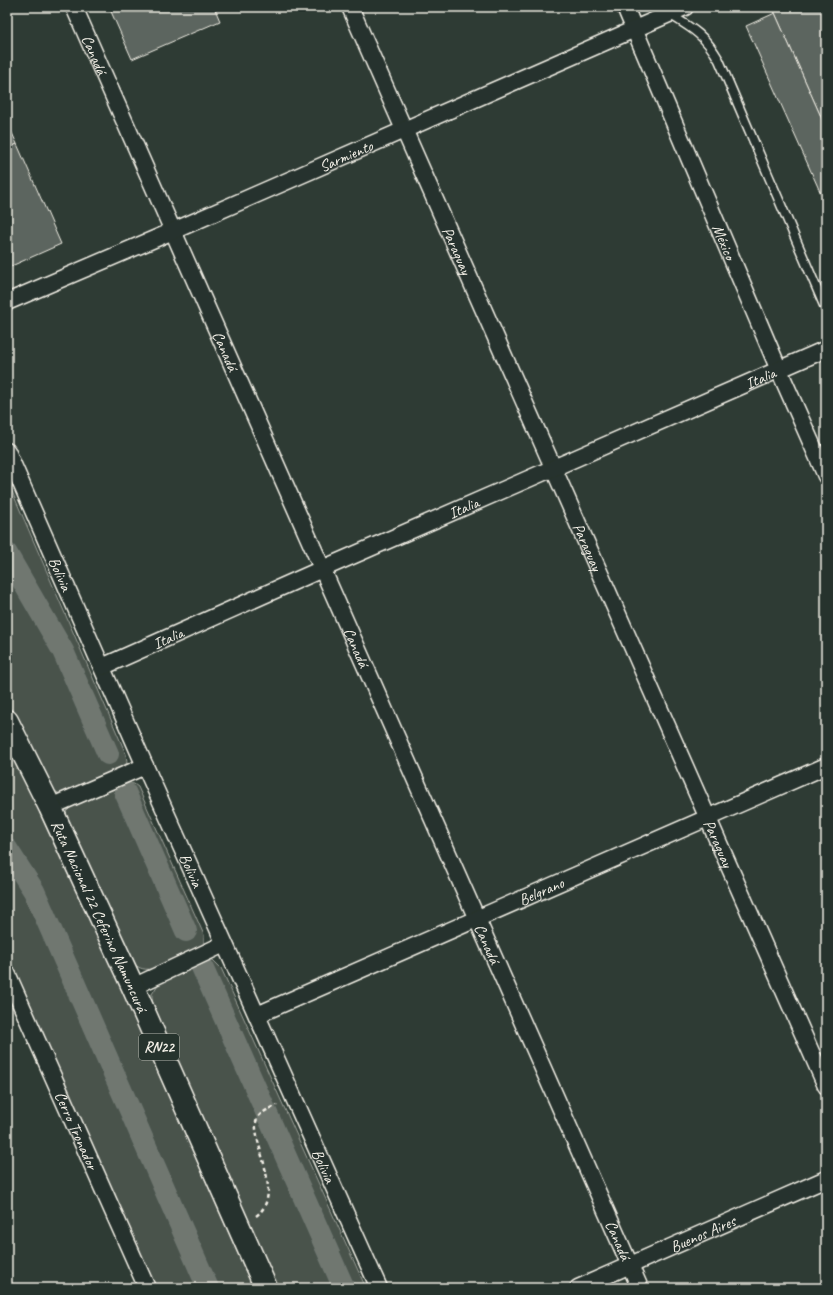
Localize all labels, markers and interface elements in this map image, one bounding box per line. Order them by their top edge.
street label: Canadá [77,32,112,80]
street label: Sarmiento [316,135,377,177]
street label: México [707,221,741,265]
street label: Paraguay [437,224,476,279]
street label: Canadá [208,328,243,376]
street label: Italia [742,363,780,394]
street label: Italia [445,492,483,524]
street label: Paraguay [568,520,607,576]
street label: Bolivia [44,554,76,595]
street label: Italia [150,623,188,654]
street label: Canadá [338,625,374,673]
street label: Ruta Nacional 22 Ceferino Namuncurá [46,817,153,1017]
street label: Paraguay [699,817,738,872]
street label: Bolivia [174,850,207,891]
street label: Belgrano [516,872,568,910]
street label: Canadá [469,921,505,969]
road number: RN22 [139,1034,179,1060]
street label: Cerro Tronador [50,1088,103,1174]
street label: Bolivia [307,1146,340,1187]
street label: Buenos Aires [667,1211,740,1257]
street label: Canadá [600,1217,636,1265]

